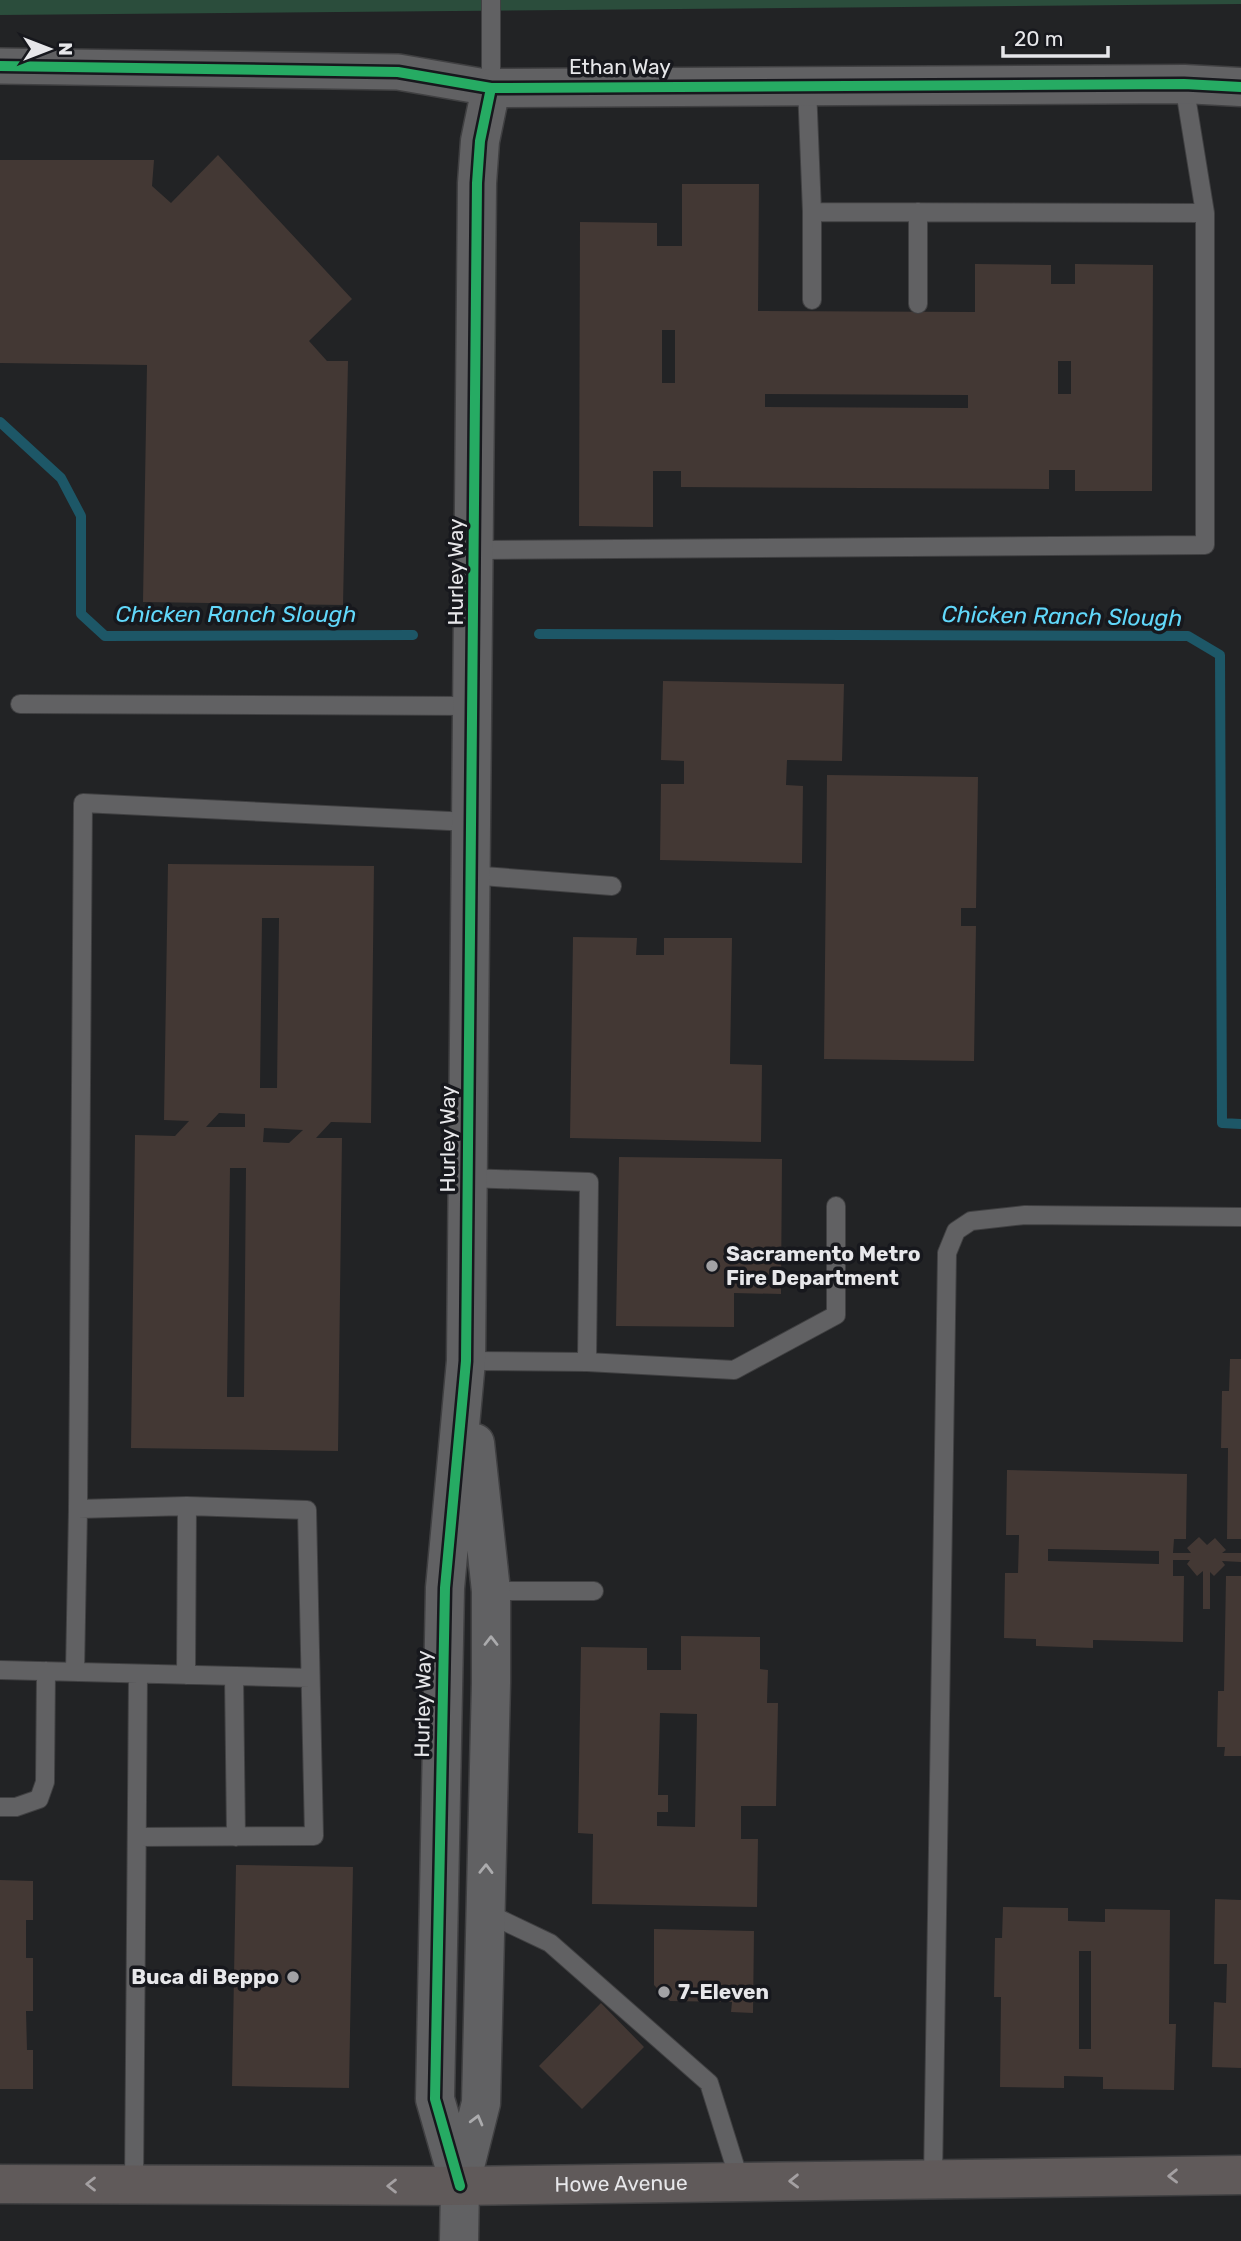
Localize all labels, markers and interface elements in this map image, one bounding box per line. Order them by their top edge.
north arrow [14,14,84,84]
scale bar [1003,14,1108,58]
text: 20 m [1014,26,1063,51]
text: N [54,42,77,56]
street label: Ethan Way [569,54,671,79]
street label: Hurley Way [443,518,468,626]
water label: Chicken Ranch Slough [116,600,356,628]
water label: Chicken Ranch Slough [941,600,1183,632]
street label: Hurley Way [435,1085,460,1193]
place label: Sacramento Metro Fire Department [726,1241,921,1290]
marker: Sacramento Metro Fire Department [704,1258,720,1274]
one-way arrow [483,1635,499,1646]
street label: Hurley Way [409,1650,436,1758]
one-way arrow [479,1863,494,1874]
place label: Buca di Beppo [131,1964,279,1989]
marker: Buca di Beppo [285,1969,301,1985]
place label: 7-Eleven [678,1979,769,2004]
marker: 7-Eleven [656,1984,672,2000]
one-way arrow [469,2114,483,2126]
one-way arrow [1167,2168,1178,2183]
street label: Howe Avenue [554,2170,688,2197]
one-way arrow [788,2173,798,2189]
one-way arrow [85,2176,95,2192]
one-way arrow [386,2178,396,2194]

